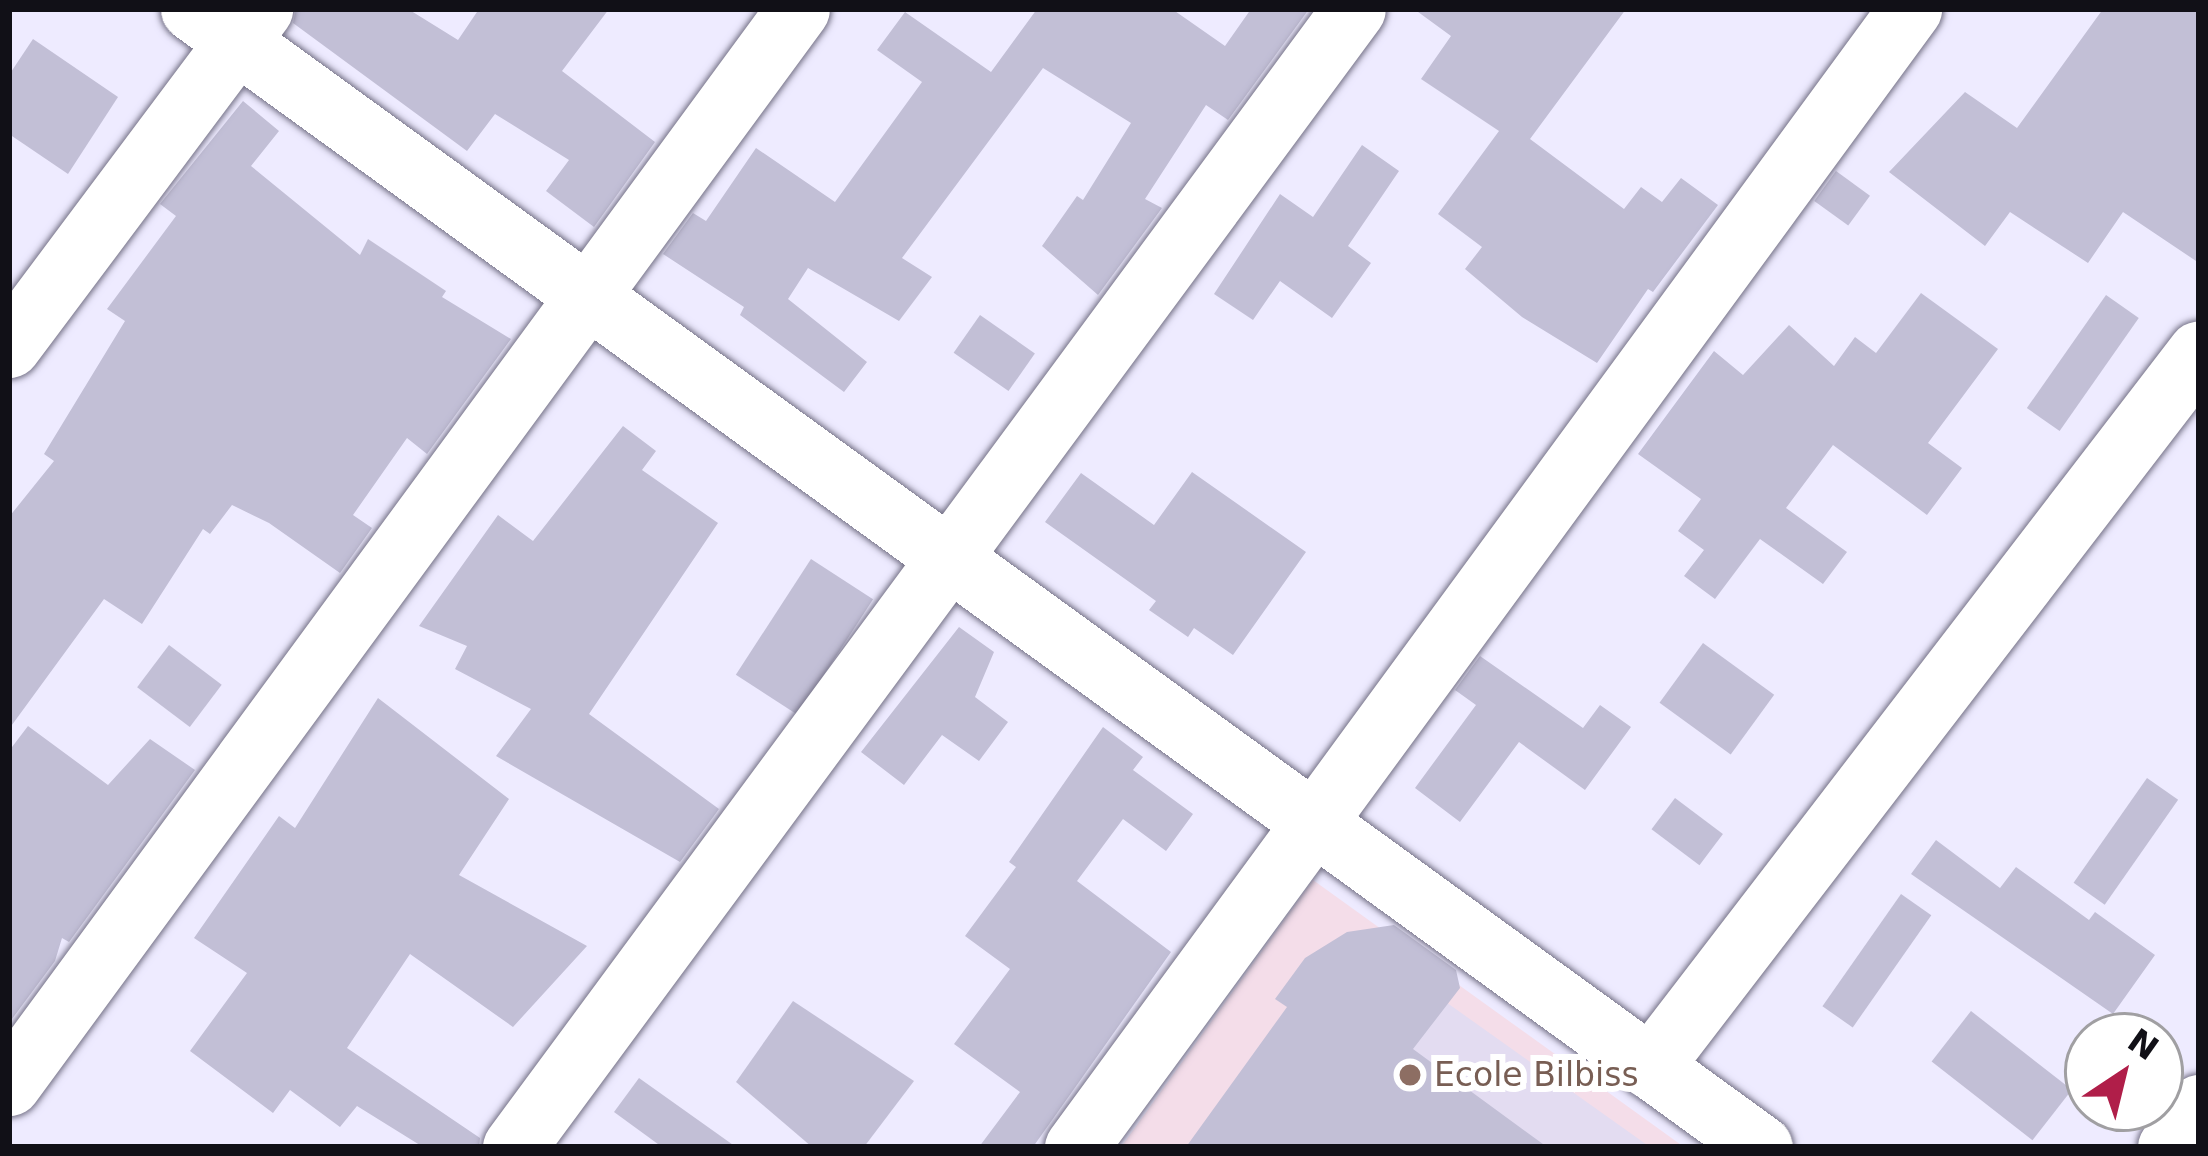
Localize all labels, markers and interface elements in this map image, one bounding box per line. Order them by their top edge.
north arrow [2064,1012,2184,1132]
text: N [2121,1021,2166,1068]
place label: Ecole Bilbiss [1434,1055,1639,1095]
marker: Ecole Bilbiss [1397,1062,1423,1088]

